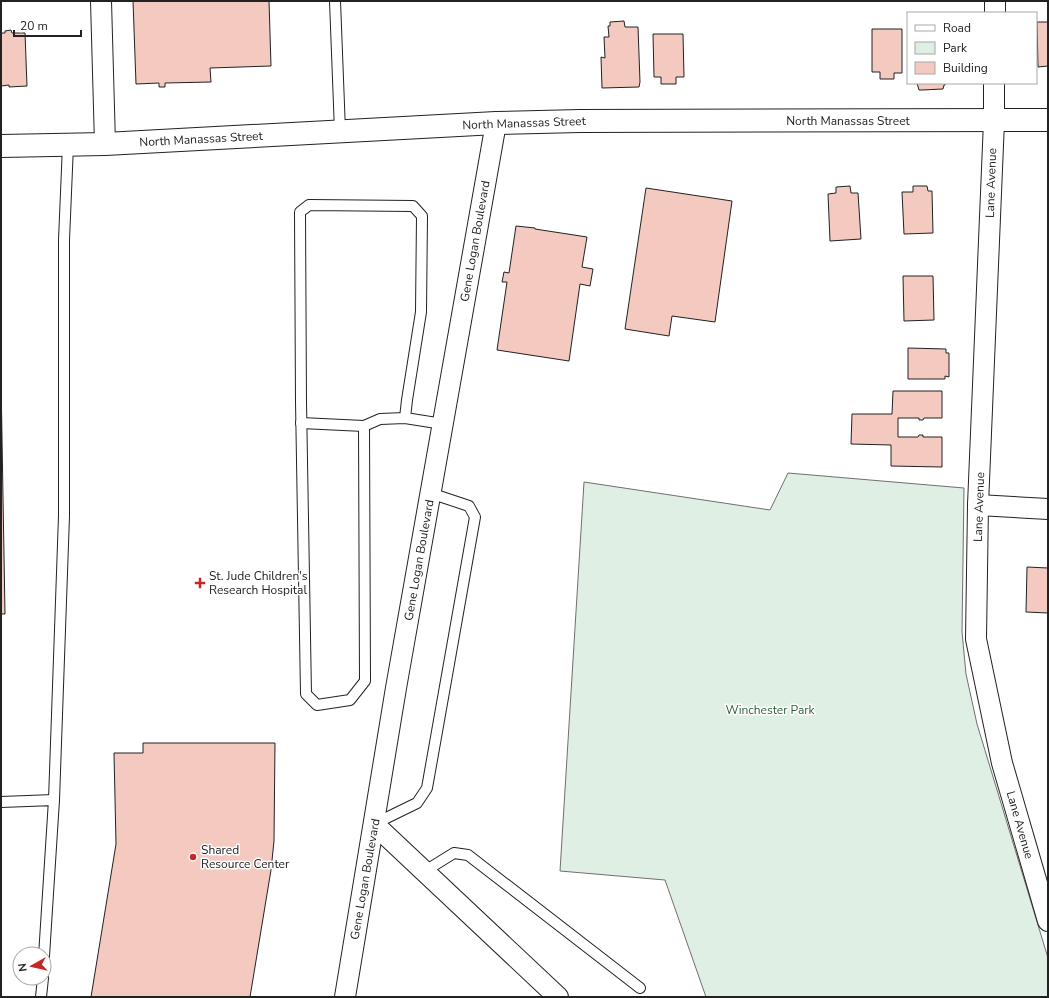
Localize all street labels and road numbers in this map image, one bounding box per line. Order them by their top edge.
street label: North Manassas Street [462,113,587,133]
street label: North Manassas Street [786,113,911,129]
street label: North Manassas Street [139,128,264,150]
street label: Lane Avenue [982,148,1000,218]
street label: Gene Logan Boulevard [456,179,494,303]
street label: Lane Avenue [970,472,988,542]
street label: Gene Logan Boulevard [400,498,438,622]
street label: Lane Avenue [1003,789,1037,861]
street label: Gene Logan Boulevard [346,817,384,941]

